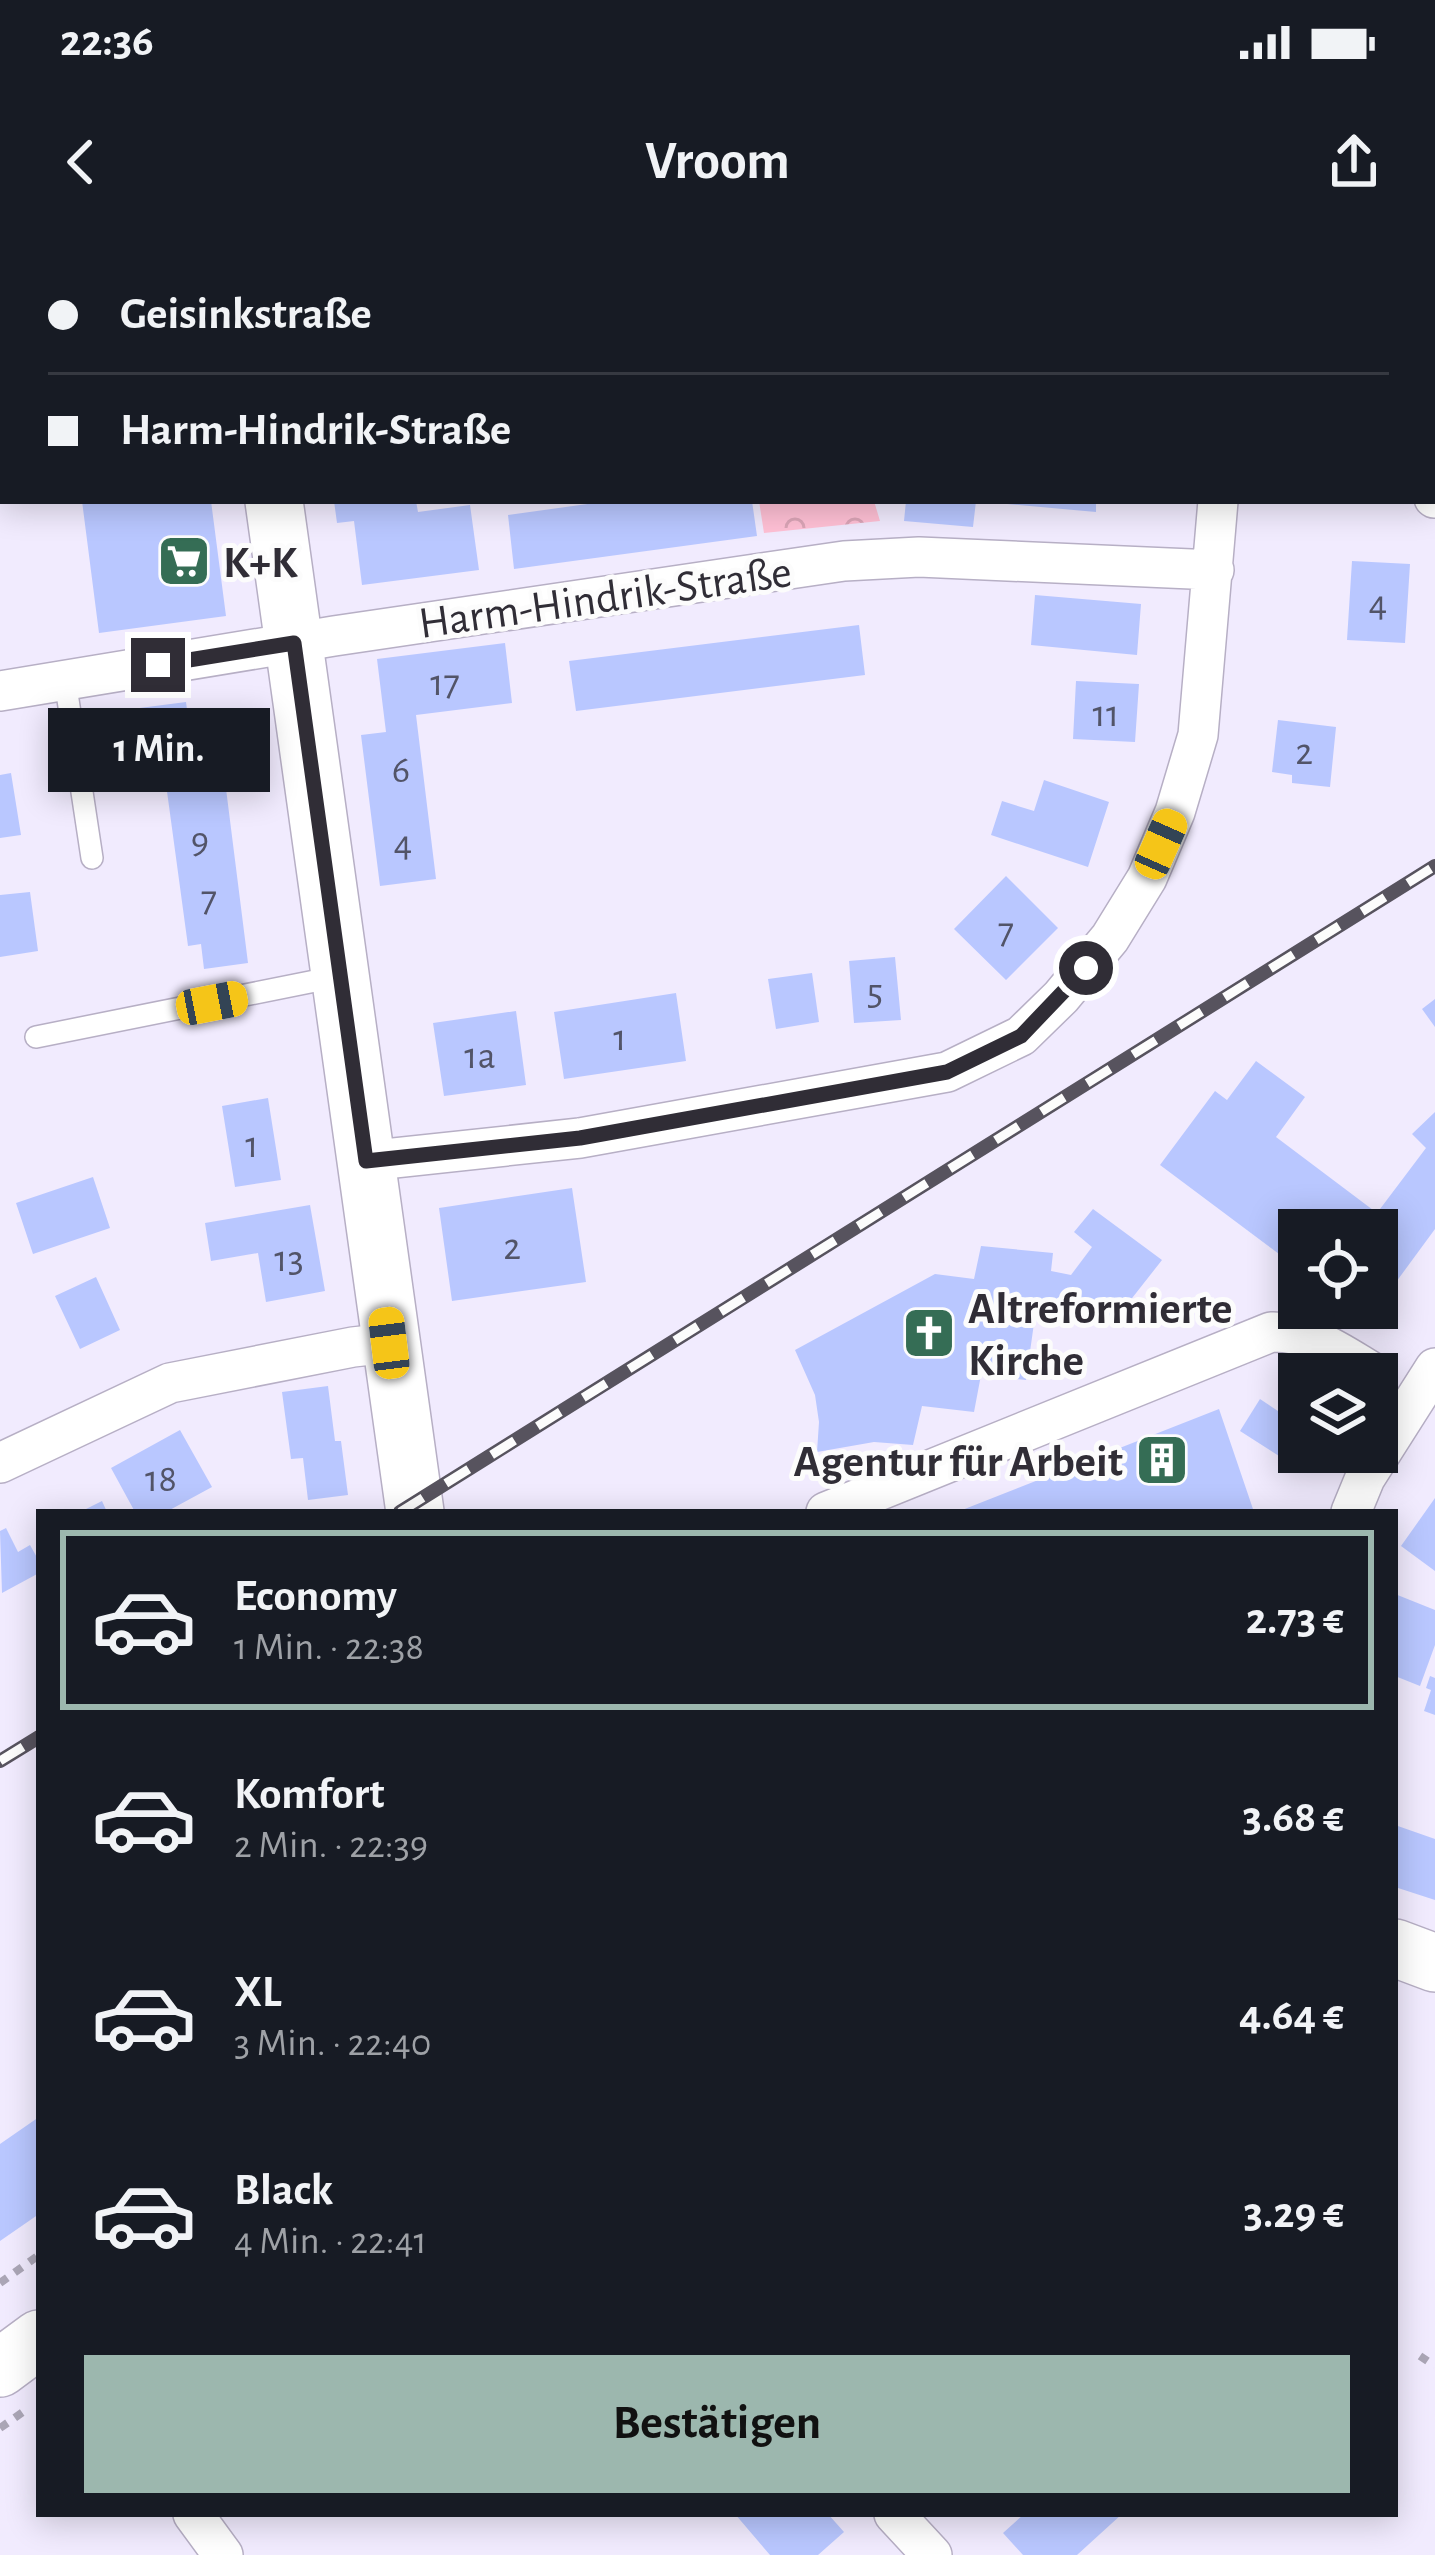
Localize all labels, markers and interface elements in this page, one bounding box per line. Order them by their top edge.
text: 22:36 [60,19,154,64]
icon: back [48,129,114,195]
icon: share [1321,129,1387,195]
text: Vroom [645,135,790,189]
text: Geisinkstraße [120,292,372,337]
text: Harm-Hindrik-Straße [120,408,511,453]
supermarket icon: K+K [156,533,212,589]
place label: K+K [223,541,298,586]
street label: Harm-Hindrik-Straße [416,550,795,647]
house number: 4 [1369,585,1387,624]
route end [131,638,185,692]
house number: 17 [430,664,460,703]
house number: 11 [1093,695,1119,734]
callout: 1 Min. [47,707,269,791]
text: 1 Min. [114,730,204,769]
house number: 2 [1295,733,1313,772]
house number: 6 [392,751,410,790]
car [1130,804,1192,884]
house number: 9 [191,822,209,861]
house number: 4 [394,825,412,864]
house number: 7 [201,880,217,919]
house number: 7 [998,912,1014,951]
route start [1059,941,1113,995]
house number: 5 [867,973,883,1012]
car [173,978,251,1028]
house number: 1 [613,1019,627,1058]
house number: 1a [464,1037,496,1076]
house number: 1 [245,1126,259,1165]
map controls [1278,1209,1398,1473]
button: locate [1278,1209,1398,1329]
house number: 2 [503,1228,521,1267]
house number: 13 [274,1240,304,1279]
place label: Altreformierte Kirche [968,1287,1233,1384]
car [367,1305,411,1381]
church icon: Altreformierte Kirche [901,1305,957,1361]
button: layers [1278,1353,1398,1473]
building icon: Agentur für Arbeit [1134,1432,1190,1488]
place label: Agentur für Arbeit [794,1440,1123,1485]
house number: 18 [145,1460,177,1499]
icon: car [90,1566,198,1674]
text: Economy [234,1574,397,1619]
text: 2.73 € [1246,1597,1344,1642]
text: 1 Min. · 22:38 [234,1628,424,1667]
icon: car [90,1764,198,1872]
text: Komfort [234,1772,384,1817]
text: 3.68 € [1243,1795,1344,1840]
text: 2 Min. · 22:39 [234,1826,428,1865]
icon: car [90,1962,198,2070]
text: XL [234,1970,282,2015]
text: 4.64 € [1239,1993,1344,2038]
text: 3 Min. · 22:40 [234,2024,431,2063]
icon: car [90,2160,198,2268]
text: Black [234,2168,333,2213]
text: 3.29 € [1244,2191,1344,2236]
text: 4 Min. · 22:41 [234,2222,427,2261]
button: Bestätigen [84,2355,1350,2493]

